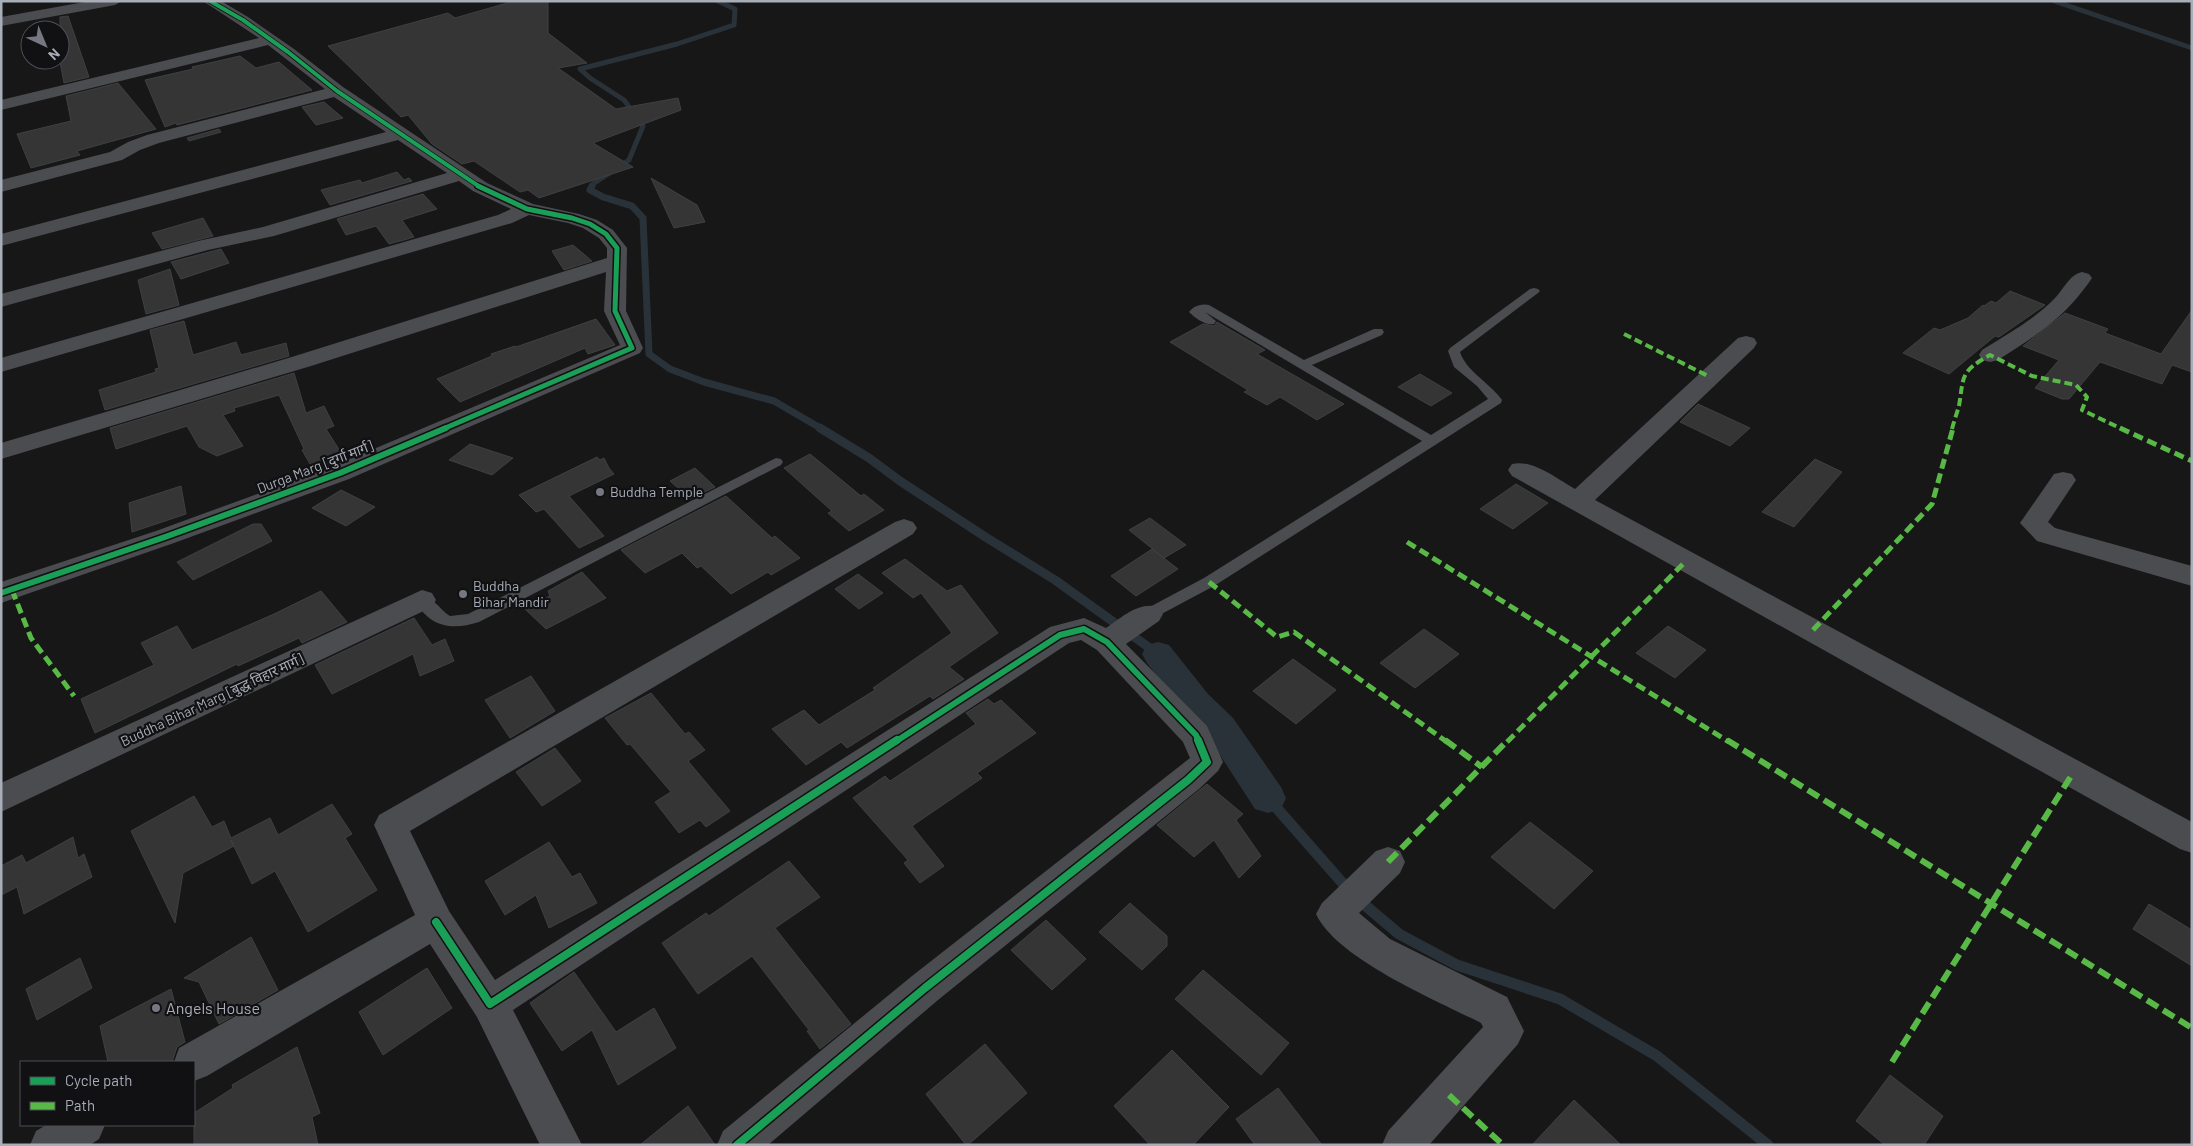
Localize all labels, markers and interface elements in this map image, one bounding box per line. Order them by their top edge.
north arrow [20,20,70,70]
text: N [45,45,64,64]
street label: Durga Marg [दुर्गा मार्ग] [254,437,376,498]
place label: Buddha Temple [610,483,703,500]
marker: Buddha Temple [594,486,606,498]
place label: Buddha Bihar Mandir [473,577,549,610]
marker: Buddha Bihar Mandir [457,588,469,600]
street label: Buddha Bihar Marg [बुद्ध विहार मार्ग] [118,650,307,751]
place label: Angels House [166,998,260,1017]
marker: Angels House [150,1002,162,1014]
legend [20,1061,195,1126]
text: Cycle path [65,1071,132,1089]
text: Path [65,1096,95,1114]

